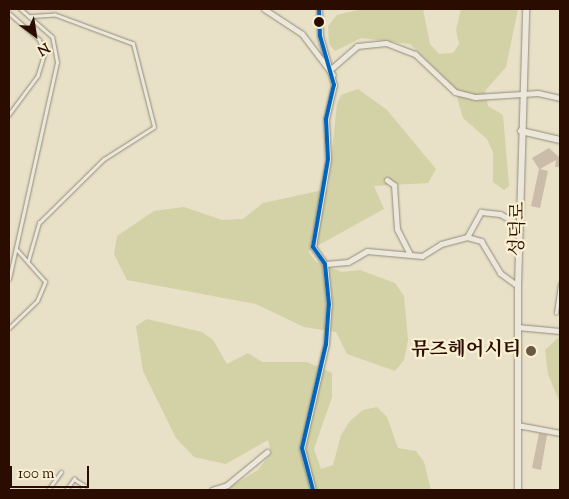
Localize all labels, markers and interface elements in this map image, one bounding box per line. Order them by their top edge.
north arrow [10,10,60,60]
unlabelled marker [314,17,324,27]
text: N [33,36,53,59]
street label: 성덕로 [507,201,531,257]
place label: 뮤즈헤어시티 [411,340,521,362]
marker: 뮤즈헤어시티 [525,345,537,357]
scale bar [12,456,91,488]
text: 100 m [18,464,54,485]

